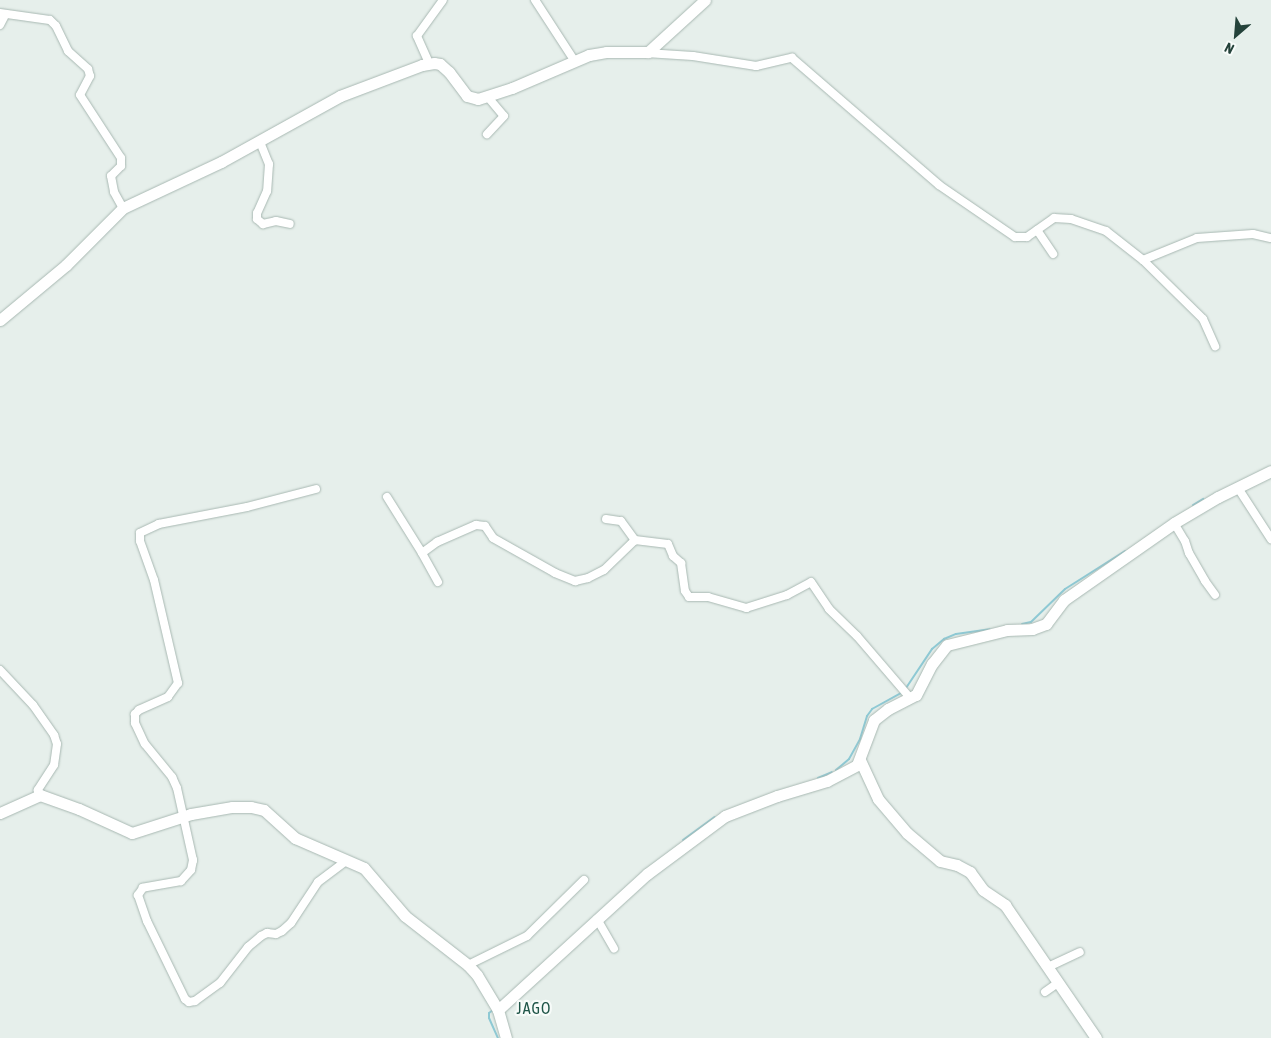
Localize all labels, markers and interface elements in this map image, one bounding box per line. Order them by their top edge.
north arrow [1211,10,1261,60]
text: N [1222,39,1237,57]
district label: JAGO [516,998,552,1018]

